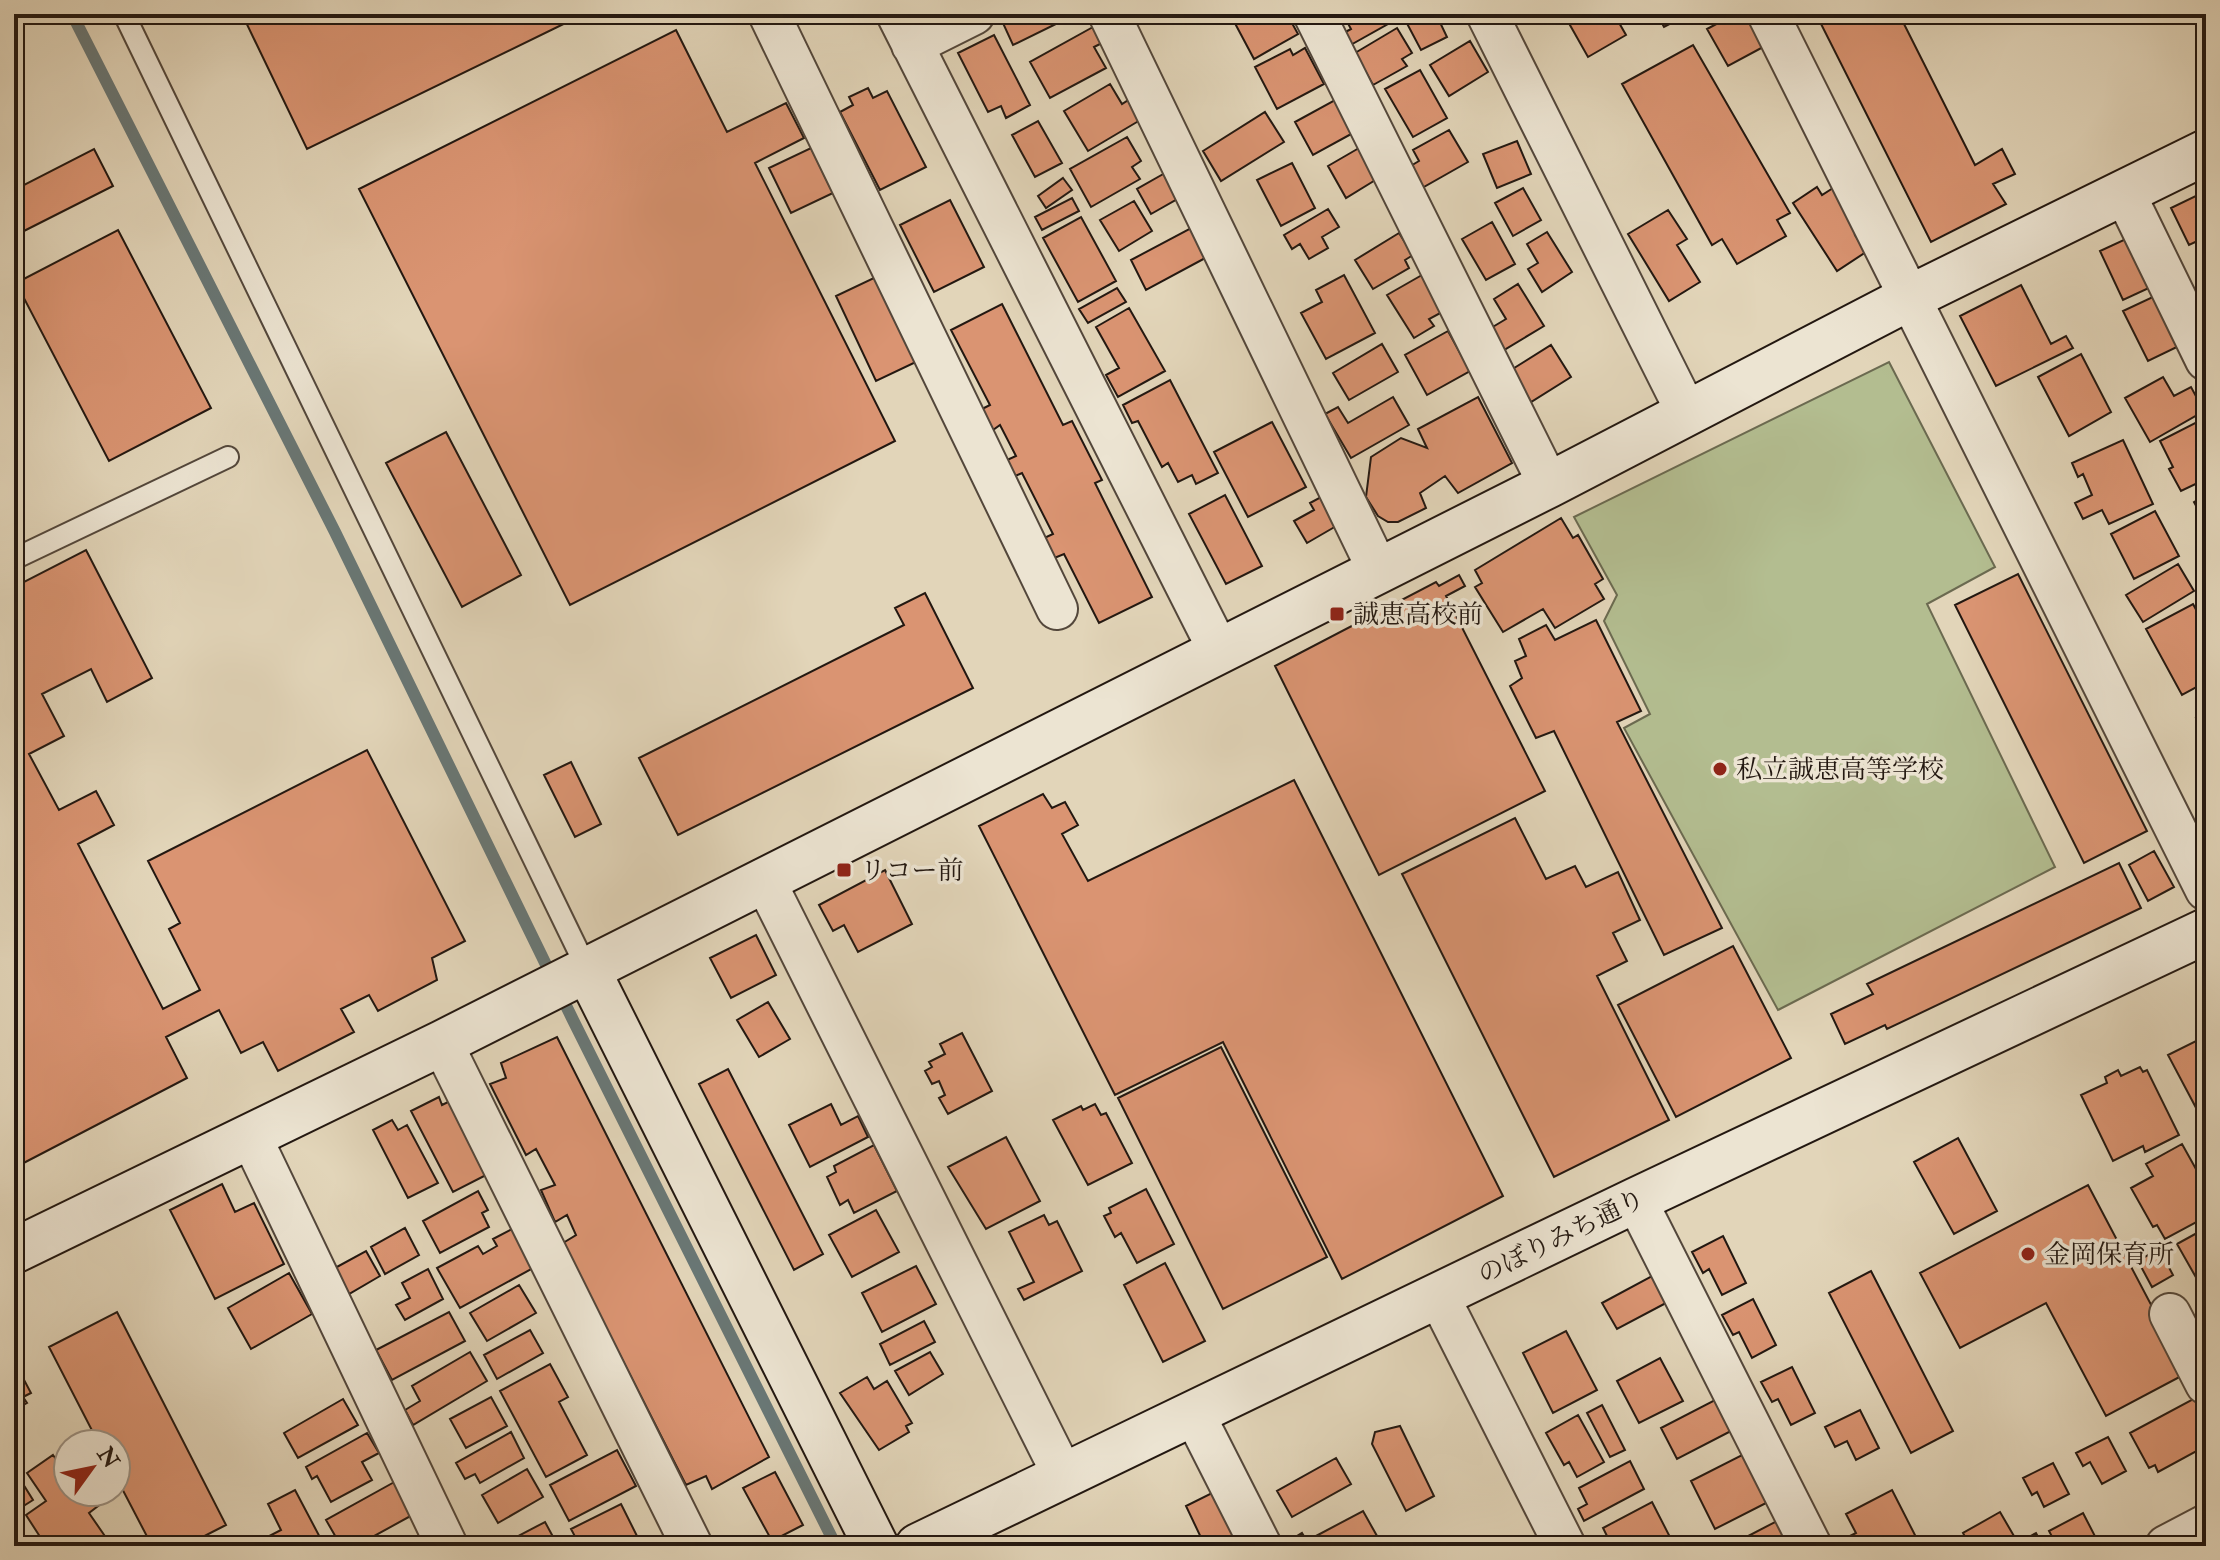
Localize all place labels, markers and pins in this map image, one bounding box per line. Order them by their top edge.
place label: 誠恵高校前 [1353,599,1483,631]
marker: 誠恵高校前 [1328,605,1346,623]
place label: 私立誠恵高等学校 [1736,754,1944,786]
marker: 私立誠恵高等学校 [1711,760,1729,778]
place label: リコー前 [860,855,963,887]
marker: リコー前 [835,861,853,879]
place label: 金岡保育所 [2044,1239,2174,1271]
marker: 金岡保育所 [2019,1245,2037,1263]

